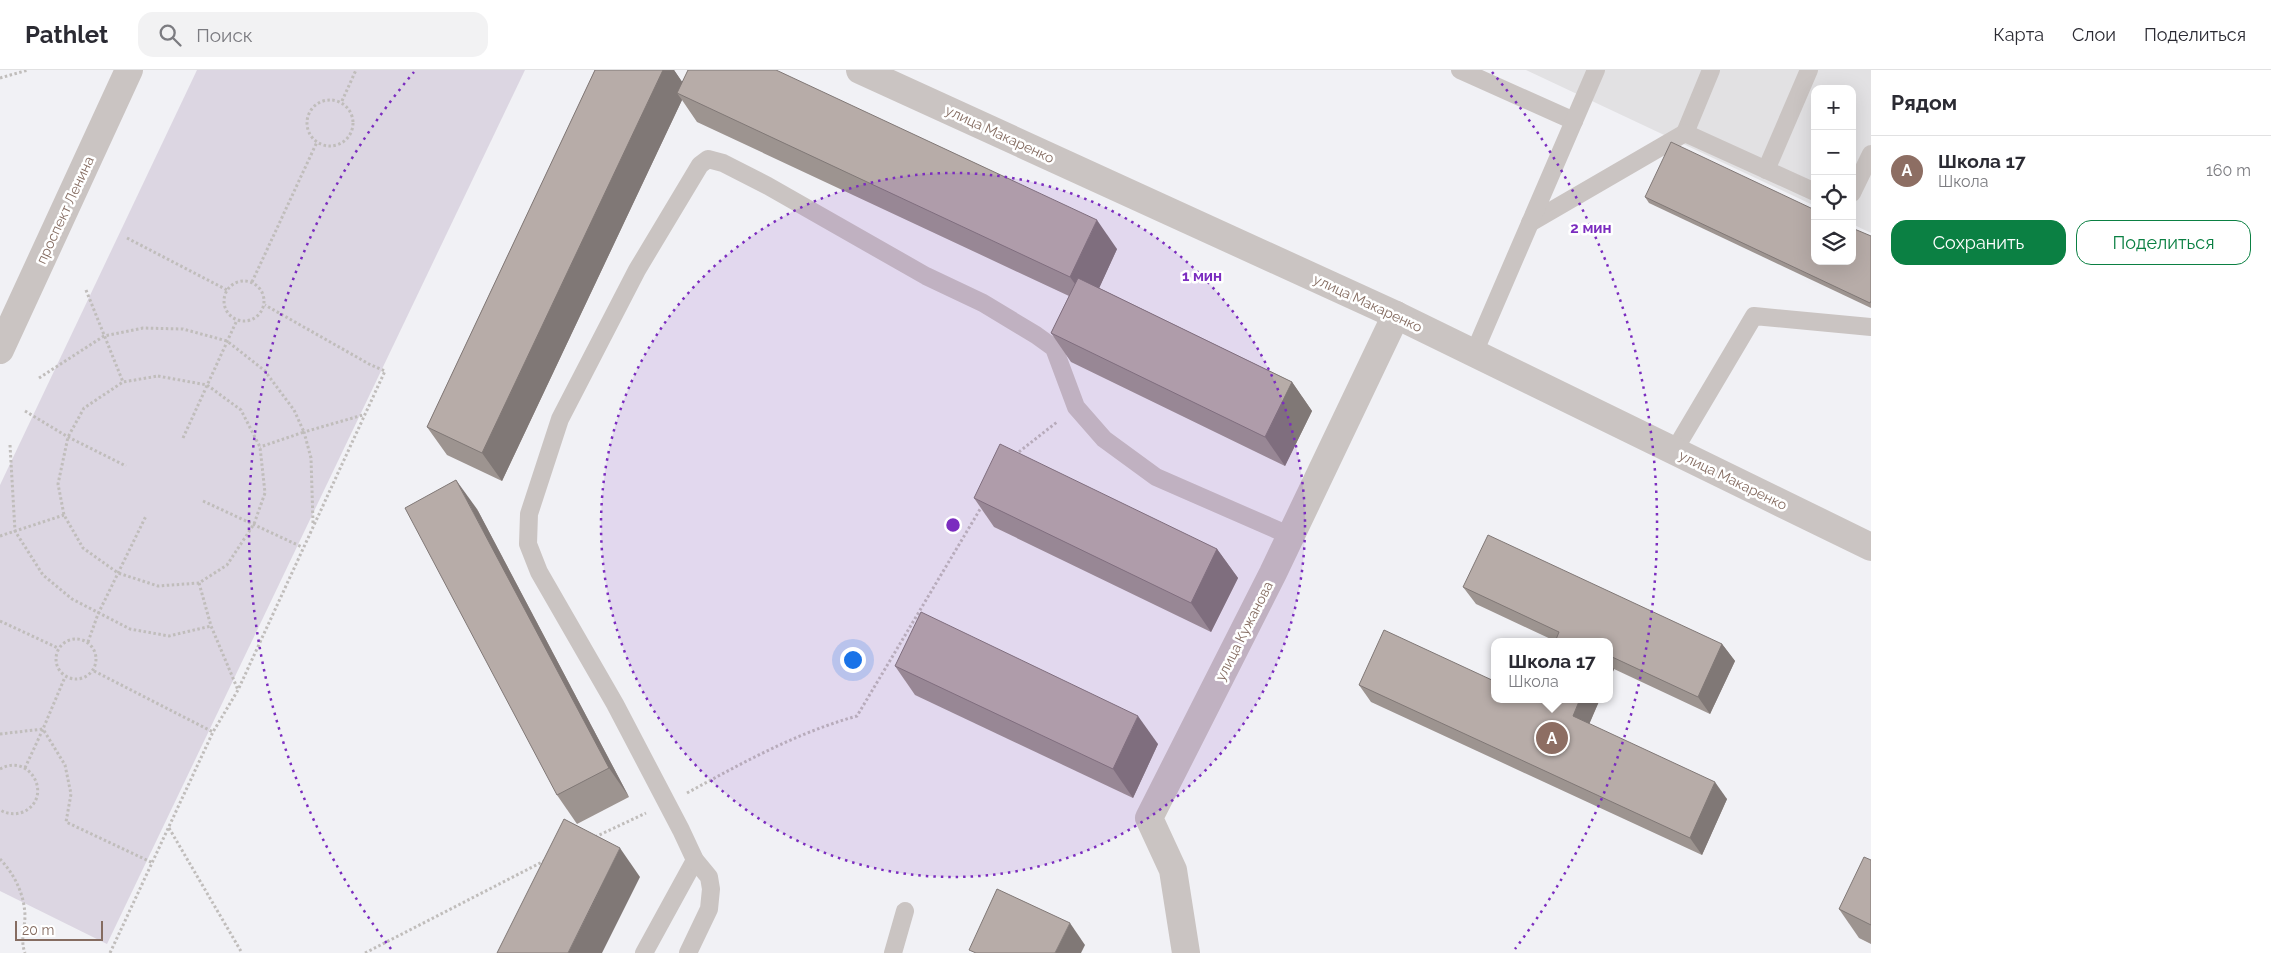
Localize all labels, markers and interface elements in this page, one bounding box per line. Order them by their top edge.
search box [138,12,488,57]
text: Pathlet [25,20,108,49]
icon: search [156,21,184,49]
text: Поиск [196,24,253,46]
text: Карта [1993,24,2044,45]
text: Слои [2072,24,2116,45]
text: Поделиться [2144,24,2246,45]
map controls [1811,85,1856,265]
button: + [1811,85,1856,130]
text: Рядом [1891,90,1957,115]
street label: улица Макаренко [943,102,1057,166]
button: − [1811,130,1856,175]
text: Школа 17 [1938,150,2026,172]
street label: проспект Ленина [33,154,97,266]
text: A [1902,161,1912,180]
text: 160 m [2206,161,2251,180]
text: Школа [1938,172,1988,191]
button: locate [1811,175,1856,220]
text: 2 мин [1570,219,1612,237]
button: layers [1811,220,1856,265]
button: Сохранить [1891,220,2066,265]
button: Поделиться [2076,220,2251,265]
text: 1 мин [1182,267,1222,285]
street label: улица Макаренко [1311,271,1425,335]
street label: улица Макаренко [1676,447,1790,513]
centre of rings [944,516,962,534]
street label: улица Кужанова [1212,579,1276,683]
popup [1491,638,1613,703]
your location [840,647,866,673]
text: Школа 17 [1508,650,1596,672]
text: Школа [1508,672,1559,691]
pin: A [1536,719,1568,757]
scale bar [15,918,102,941]
text: 20 m [22,922,54,938]

